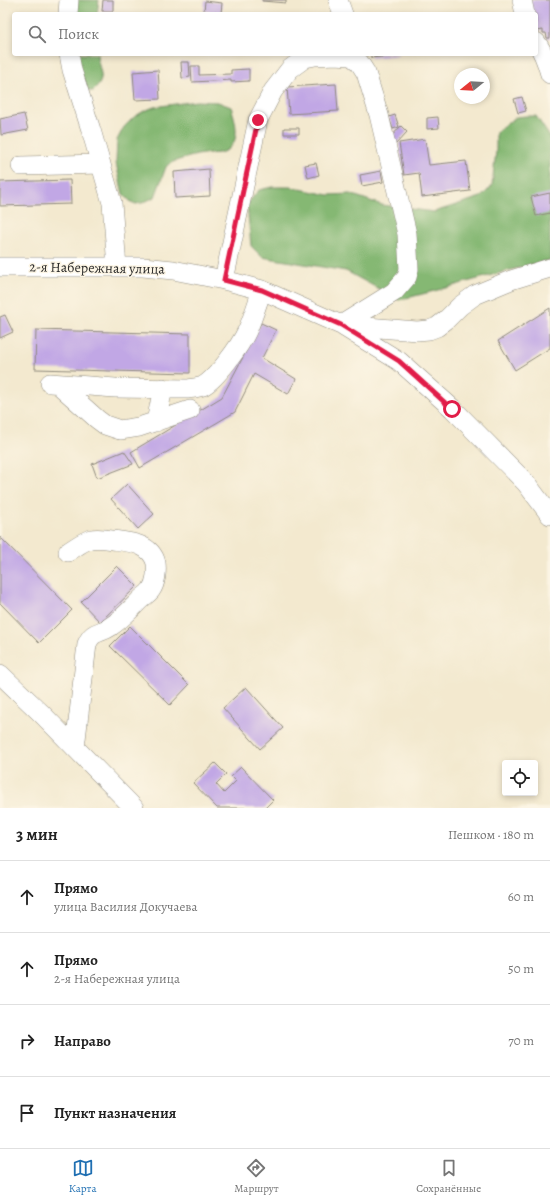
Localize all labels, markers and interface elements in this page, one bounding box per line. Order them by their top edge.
search box [12,12,538,56]
icon: search [26,23,48,45]
text: Поиск [58,24,99,44]
north arrow [454,68,490,104]
route end [249,111,267,129]
street label: 2-я Набережная улица [29,257,165,279]
route start [443,400,461,418]
map controls [502,760,538,796]
button: locate [502,760,538,796]
text: 3 мин [16,823,58,846]
text: Пешком · 180 m [448,826,534,843]
text: Прямо [54,878,98,898]
icon: ahead [16,886,38,908]
text: 60 m [508,888,534,905]
text: улица Василия Докучаева [54,898,198,915]
text: Прямо [54,950,98,970]
icon: ahead [16,958,38,980]
text: 50 m [508,960,534,977]
text: 2-я Набережная улица [54,970,180,987]
icon: right [16,1030,38,1052]
text: Направо [54,1031,111,1051]
text: 70 m [508,1032,534,1049]
icon: arrive [16,1102,38,1124]
text: Пункт назначения [54,1103,176,1123]
tab: Карта [69,1157,97,1196]
tab: Маршрут [234,1157,279,1196]
tab: Сохранённые [416,1157,481,1196]

